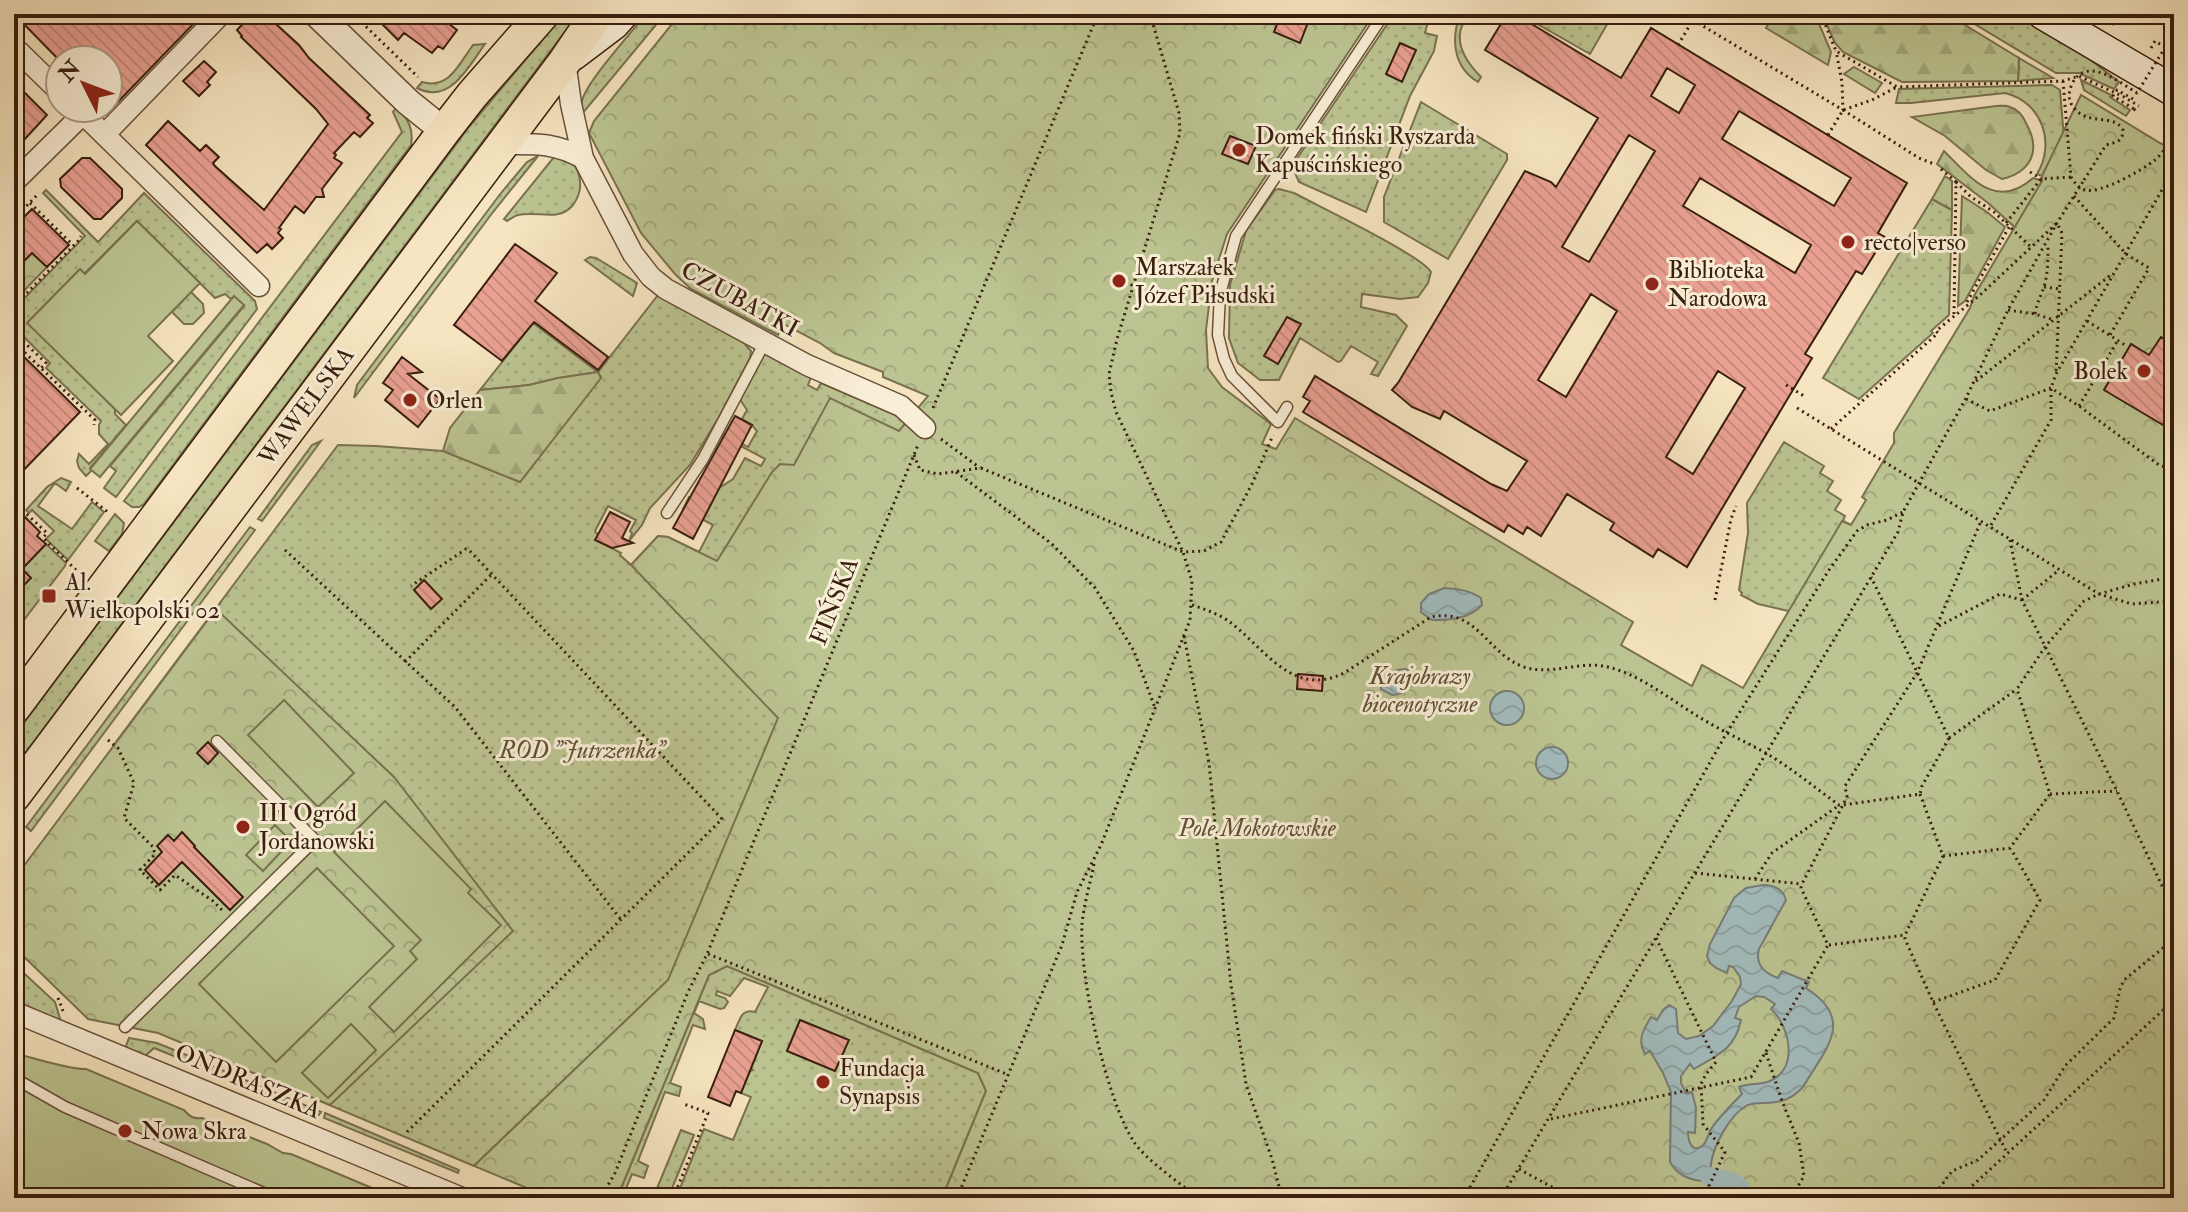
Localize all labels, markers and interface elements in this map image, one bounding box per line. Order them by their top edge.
north arrow [44,44,124,124]
text: N [52,54,87,89]
place label: Domek fiński Ryszarda Kapuścińskiego [1255,121,1476,180]
marker: Domek fiński Ryszarda Kapuścińskiego [1230,141,1248,159]
place label: recto|verso [1864,227,1966,258]
marker: recto|verso [1839,233,1857,251]
place label: Marszałek Józef Piłsudski [1134,252,1275,311]
street label: CZUBATKI [675,254,804,345]
place label: Biblioteka Narodowa [1668,255,1768,314]
marker: Marszałek Józef Piłsudski [1110,272,1128,290]
marker: Biblioteka Narodowa [1643,275,1661,293]
street label: WAWELSKA [251,341,361,473]
place label: Bolek [2073,356,2129,387]
marker: Bolek [2135,362,2153,380]
place label: Orlen [426,385,483,416]
marker: Orlen [401,391,419,409]
street label: FIŃSKA [802,553,866,649]
place label: Al. Wielkopolski 02 [64,567,220,626]
marker: Al. Wielkopolski 02 [40,587,58,605]
park label: Krajobrazy biocenotyczne [1362,661,1478,720]
park label: ROD "Jutrzenka" [498,735,668,766]
place label: III Ogród Jordanowski [258,798,375,857]
park label: Pole Mokotowskie [1177,813,1337,844]
marker: III Ogród Jordanowski [234,818,252,836]
street label: ONDRASZKA [170,1037,326,1126]
place label: Fundacja Synapsis [839,1053,926,1112]
marker: Fundacja Synapsis [814,1073,832,1091]
place label: Nowa Skra [141,1116,248,1147]
marker: Nowa Skra [116,1122,134,1140]

